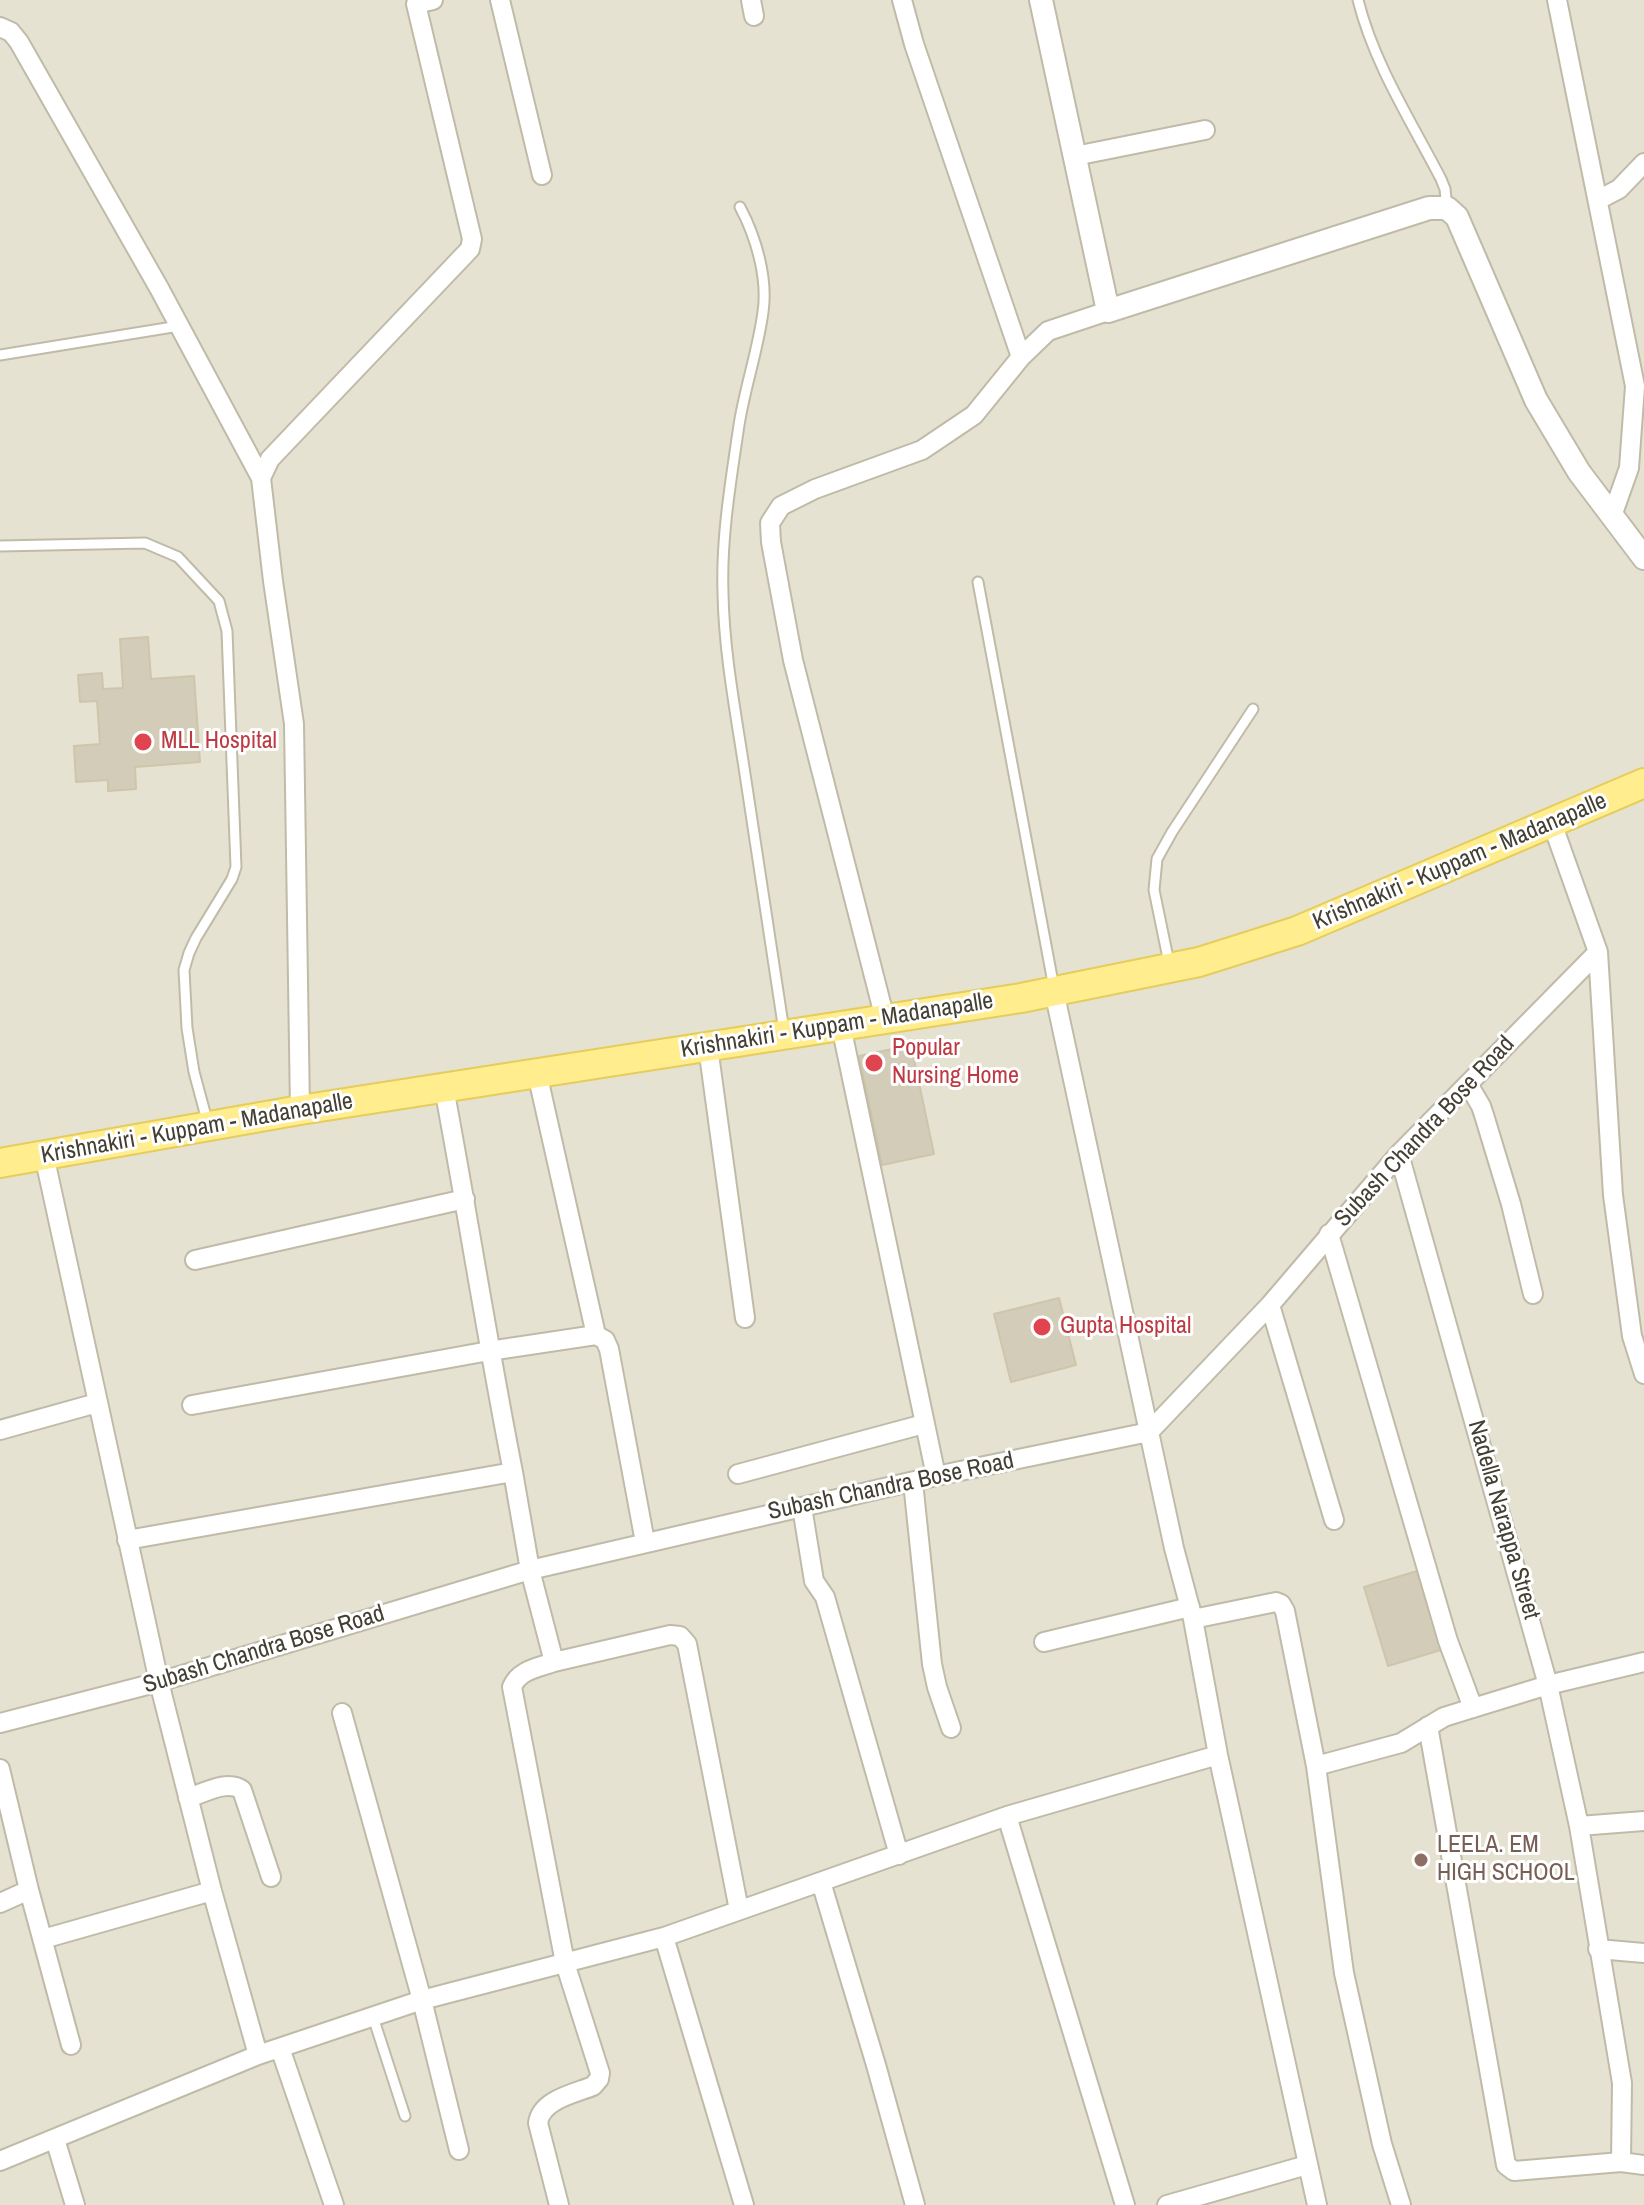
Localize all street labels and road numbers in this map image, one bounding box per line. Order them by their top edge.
street label: Krishnakiri - Kuppam - Madanapalle [1309,787,1611,937]
street label: Krishnakiri - Kuppam - Madanapalle [679,987,995,1065]
street label: Subash Chandra Bose Road [1329,1031,1521,1233]
street label: Krishnakiri - Kuppam - Madanapalle [39,1087,355,1171]
street label: Nadella Narappa Street [1461,1417,1545,1623]
street label: Subash Chandra Bose Road [765,1447,1017,1527]
street label: Subash Chandra Bose Road [140,1600,388,1700]

